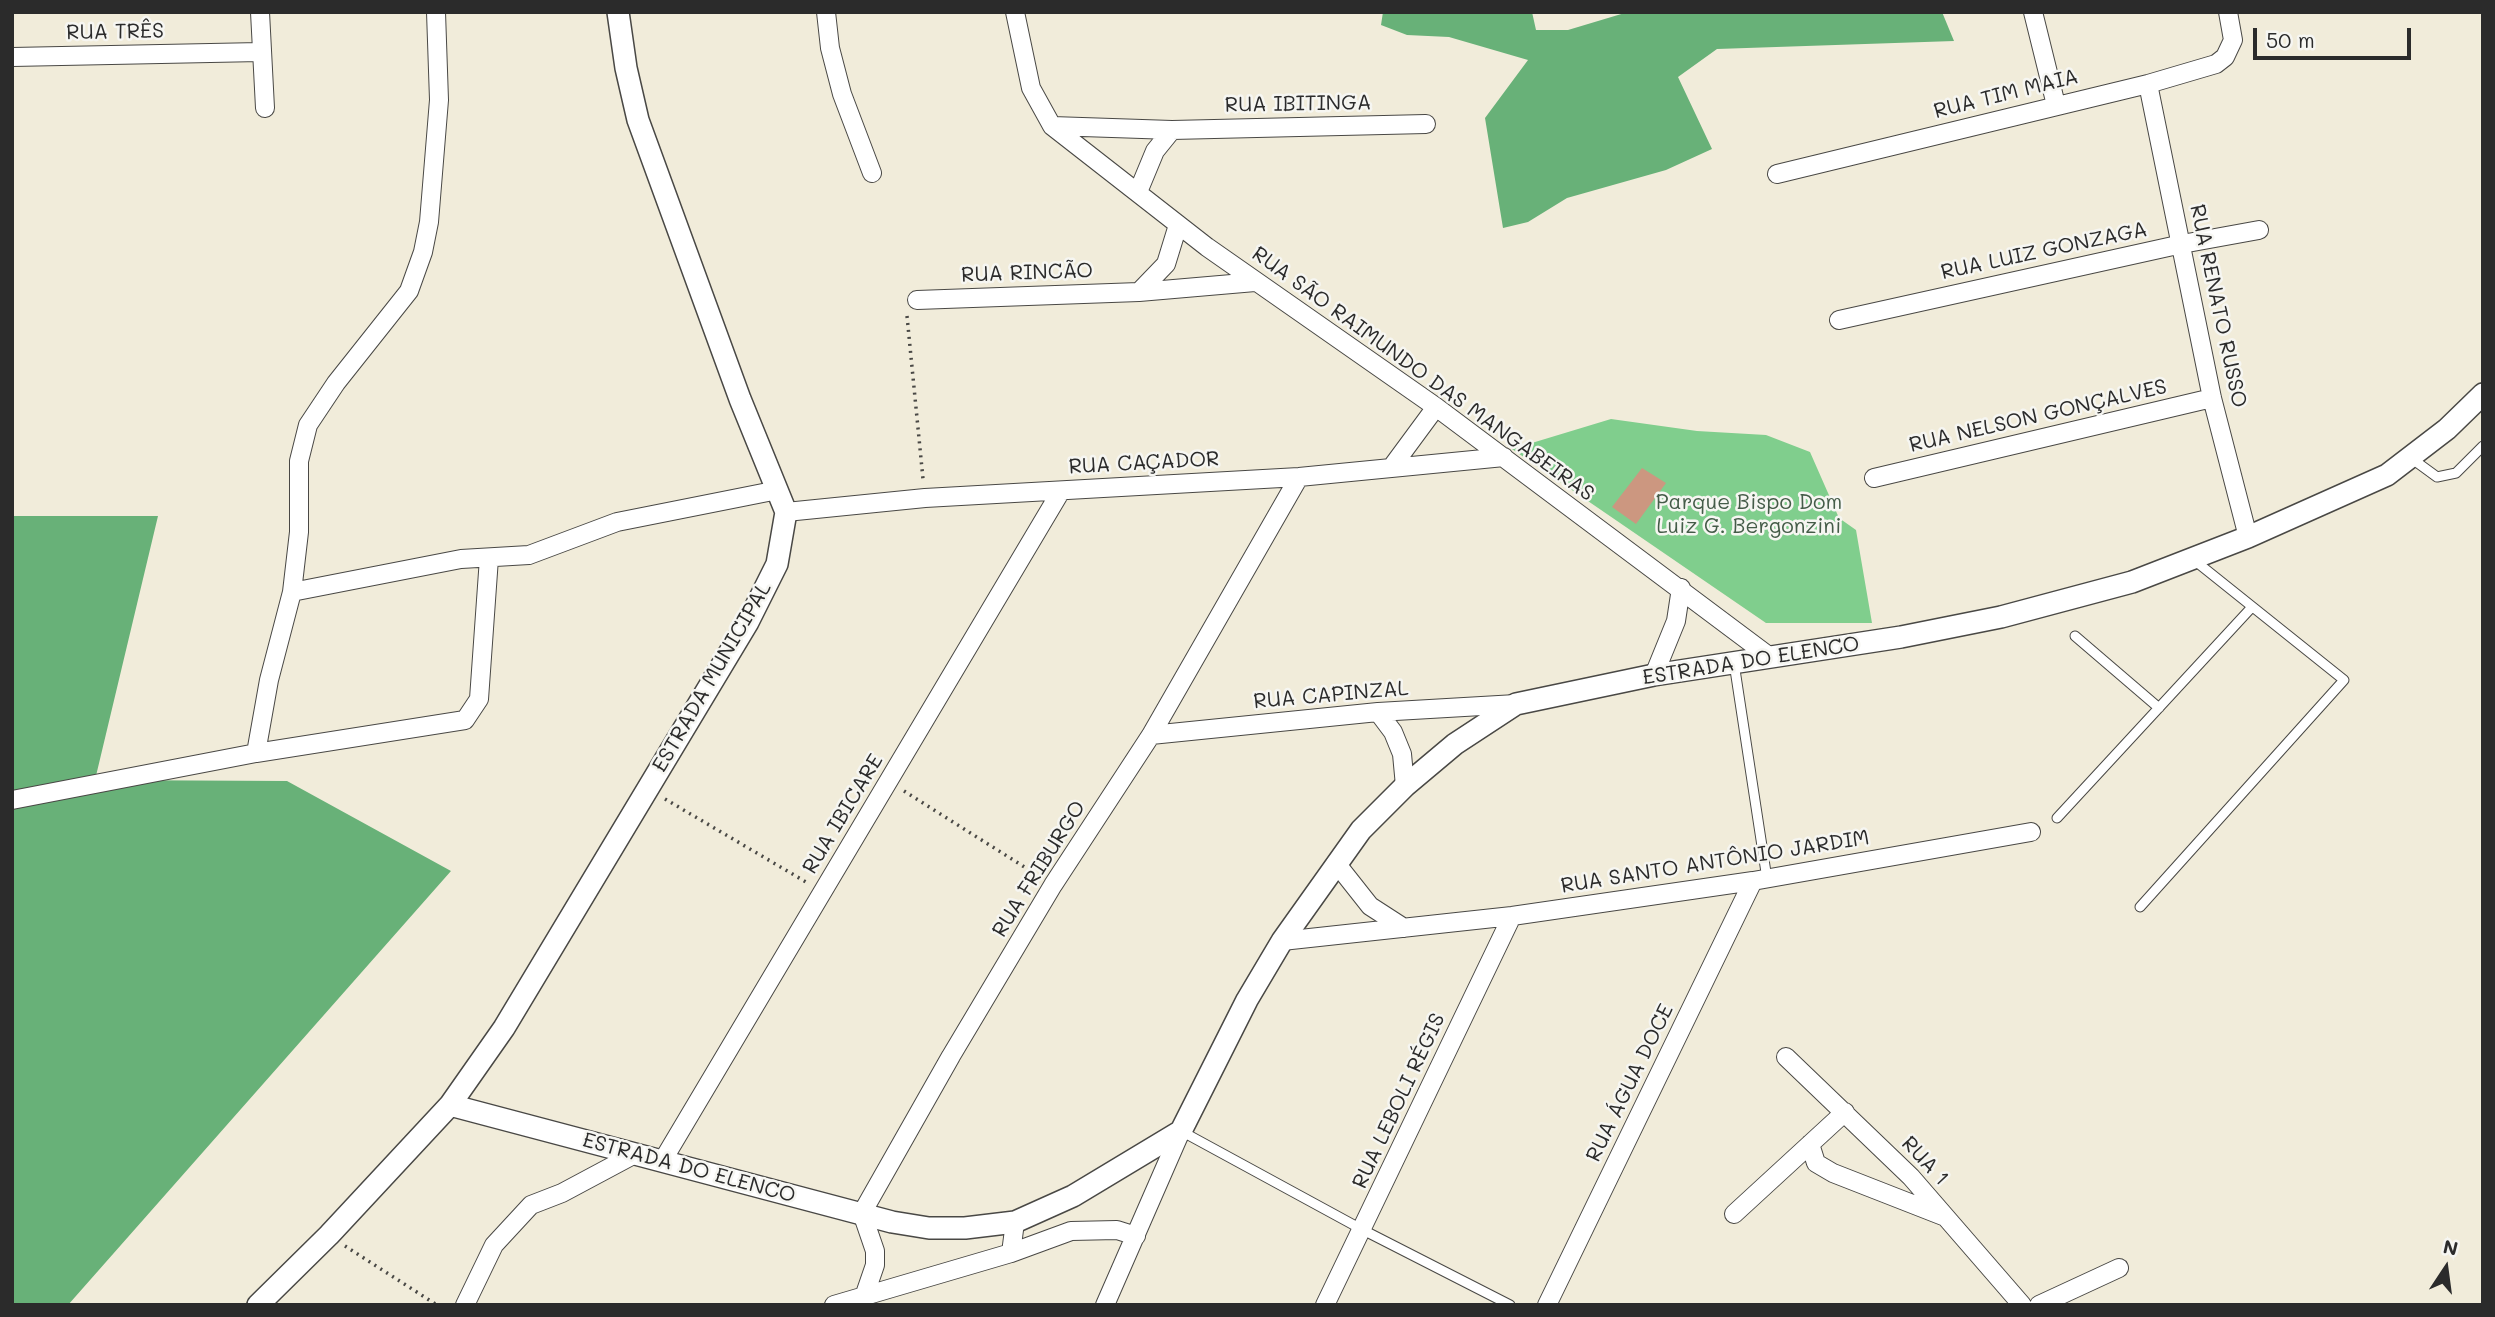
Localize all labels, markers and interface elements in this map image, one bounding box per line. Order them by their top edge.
scale bar [2257,14,2414,58]
street label: RUA TRÊS [66,19,164,45]
text: 50 m [2266,26,2315,53]
street label: RUA TIM MAIA [1931,64,2081,124]
street label: RUA IBITINGA [1224,90,1372,118]
street label: RUA RENATO RUSSO [2184,202,2252,410]
street label: RUA LUIZ GONZAGA [1939,217,2149,285]
street label: RUA SÃO RAIMUNDO DAS MANGABEIRAS [1247,241,1599,507]
street label: RUA RINCÃO [961,258,1093,288]
street label: RUA NELSON GONÇALVES [1907,374,2169,458]
street label: RUA CAÇADOR [1068,446,1220,480]
park label: Parque Bispo Dom Luiz G. Bergonzini [1656,490,1842,540]
street label: ESTRADA MUNICIPAL [647,577,777,777]
street label: ESTRADA DO ELENCO [1641,631,1861,691]
street label: RUA CAPINZAL [1252,676,1410,714]
street label: RUA IBICARE [797,750,889,878]
street label: RUA FRIBURGO [987,796,1091,942]
street label: RUA SANTO ANTÔNIO JARDIM [1559,825,1871,899]
street label: RUA ÁGUA DOCE [1581,1000,1679,1166]
street label: RUA LEBOLI RÉGIS [1347,1009,1451,1193]
street label: ESTRADA DO ELENCO [580,1127,798,1209]
street label: RUA 1 [1896,1131,1954,1191]
north arrow [2411,1233,2481,1303]
text: N [2441,1233,2461,1261]

